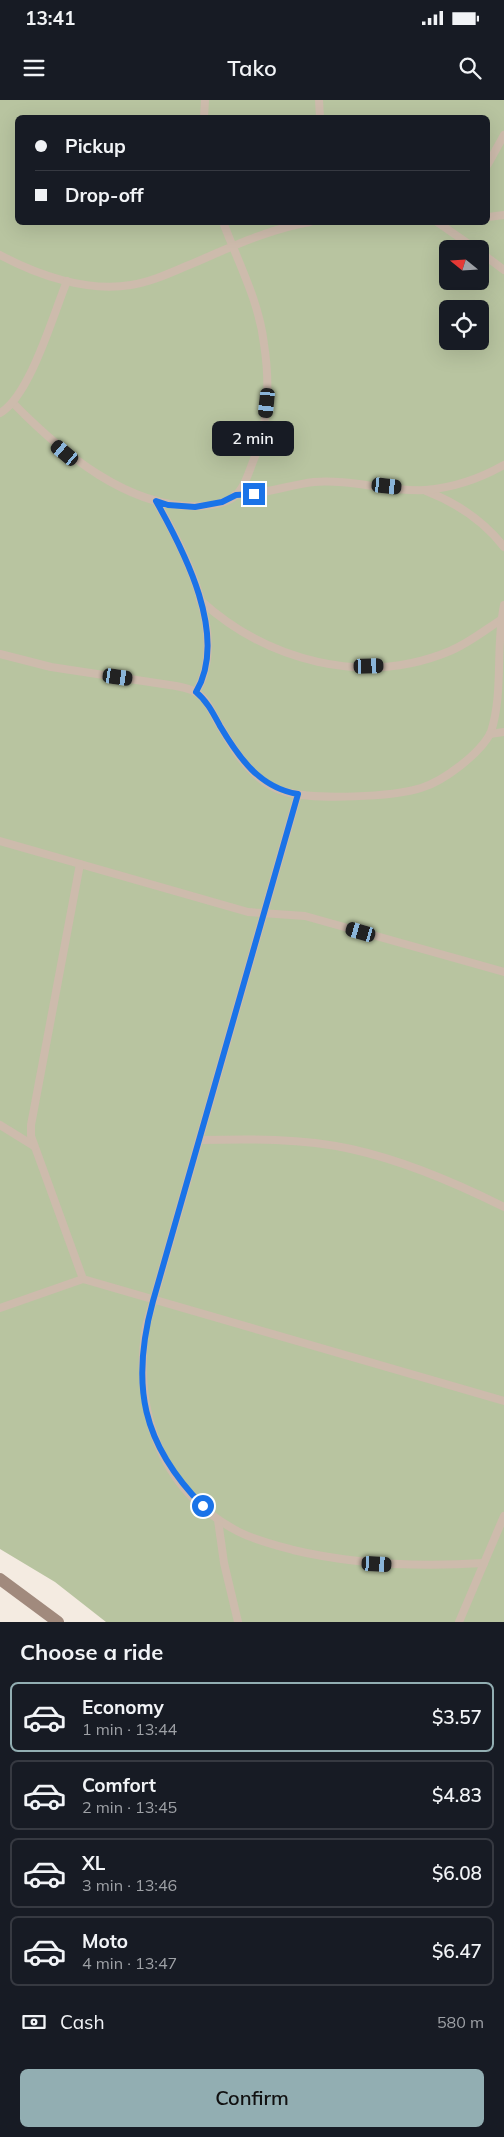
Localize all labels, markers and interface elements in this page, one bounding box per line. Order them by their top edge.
text: 13:41 [25,6,75,30]
icon: menu [20,54,48,82]
text: Tako [227,54,277,82]
icon: search [456,54,484,82]
text: Pickup [65,134,126,158]
text: Drop-off [65,183,143,207]
north arrow [439,240,489,290]
map controls [439,240,489,350]
button: locate [439,300,489,350]
car [257,387,276,419]
callout: 2 min [213,422,295,456]
text: 2 min [232,428,274,448]
car [48,438,81,468]
car [371,477,402,495]
route end [243,483,265,505]
car [353,658,384,674]
car [102,667,133,687]
car [344,921,377,943]
route start [192,1495,214,1517]
car [361,1556,392,1572]
text: Choose a ride [20,1638,163,1666]
icon: car [22,1695,67,1740]
text: Economy [82,1695,164,1719]
text: $3.57 [432,1705,482,1729]
text: 1 min · 13:44 [82,1719,177,1739]
icon: car [22,1773,67,1818]
text: Comfort [82,1773,156,1797]
text: $4.83 [432,1783,482,1807]
text: 2 min · 13:45 [82,1797,177,1817]
icon: car [22,1851,67,1896]
text: XL [82,1851,105,1875]
text: $6.08 [432,1861,482,1885]
text: 3 min · 13:46 [82,1875,177,1895]
icon: car [22,1929,67,1974]
text: Moto [82,1929,128,1953]
text: $6.47 [432,1939,482,1963]
text: 4 min · 13:47 [82,1953,177,1973]
icon: cash [20,2008,48,2036]
text: Cash [60,2010,105,2034]
text: 580 m [437,2012,484,2032]
button: Confirm [20,2069,484,2127]

